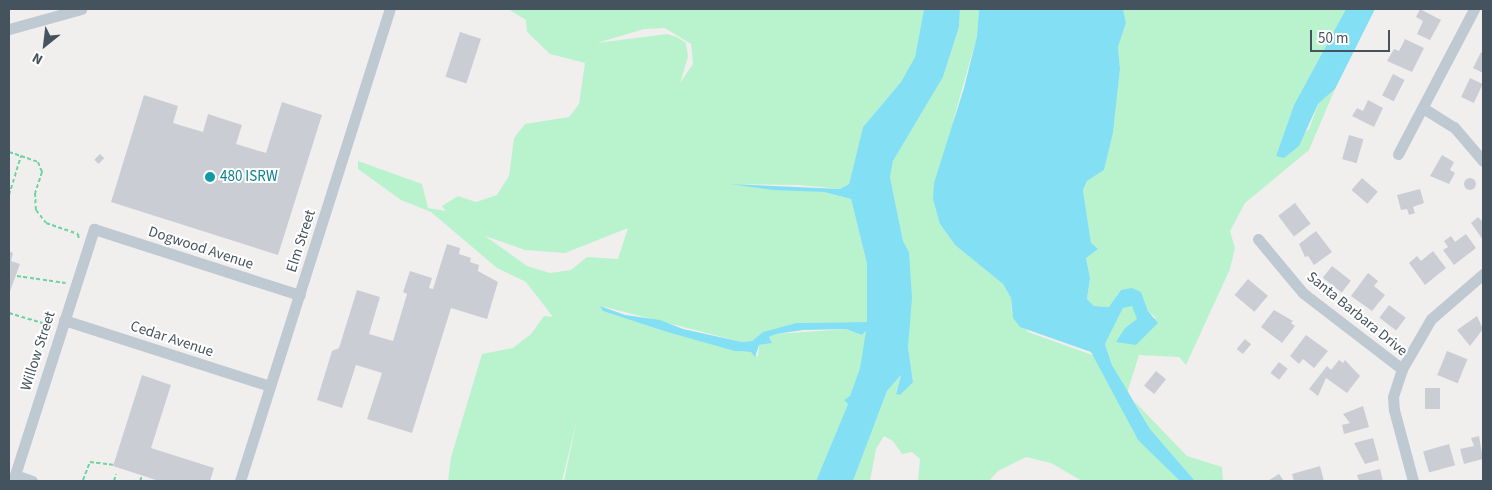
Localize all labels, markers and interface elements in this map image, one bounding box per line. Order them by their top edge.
north arrow [20,20,70,70]
scale bar [1312,20,1392,52]
text: 50 m [1318,28,1348,49]
text: N [29,47,47,69]
place label: 480 ISRW [220,168,278,186]
marker: 480 ISRW [204,171,216,183]
street label: Elm Street [282,207,320,275]
street label: Dogwood Avenue [146,223,256,273]
street label: Santa Barbara Drive [1303,268,1411,360]
street label: Willow Street [17,309,59,393]
street label: Cedar Avenue [128,317,216,361]

